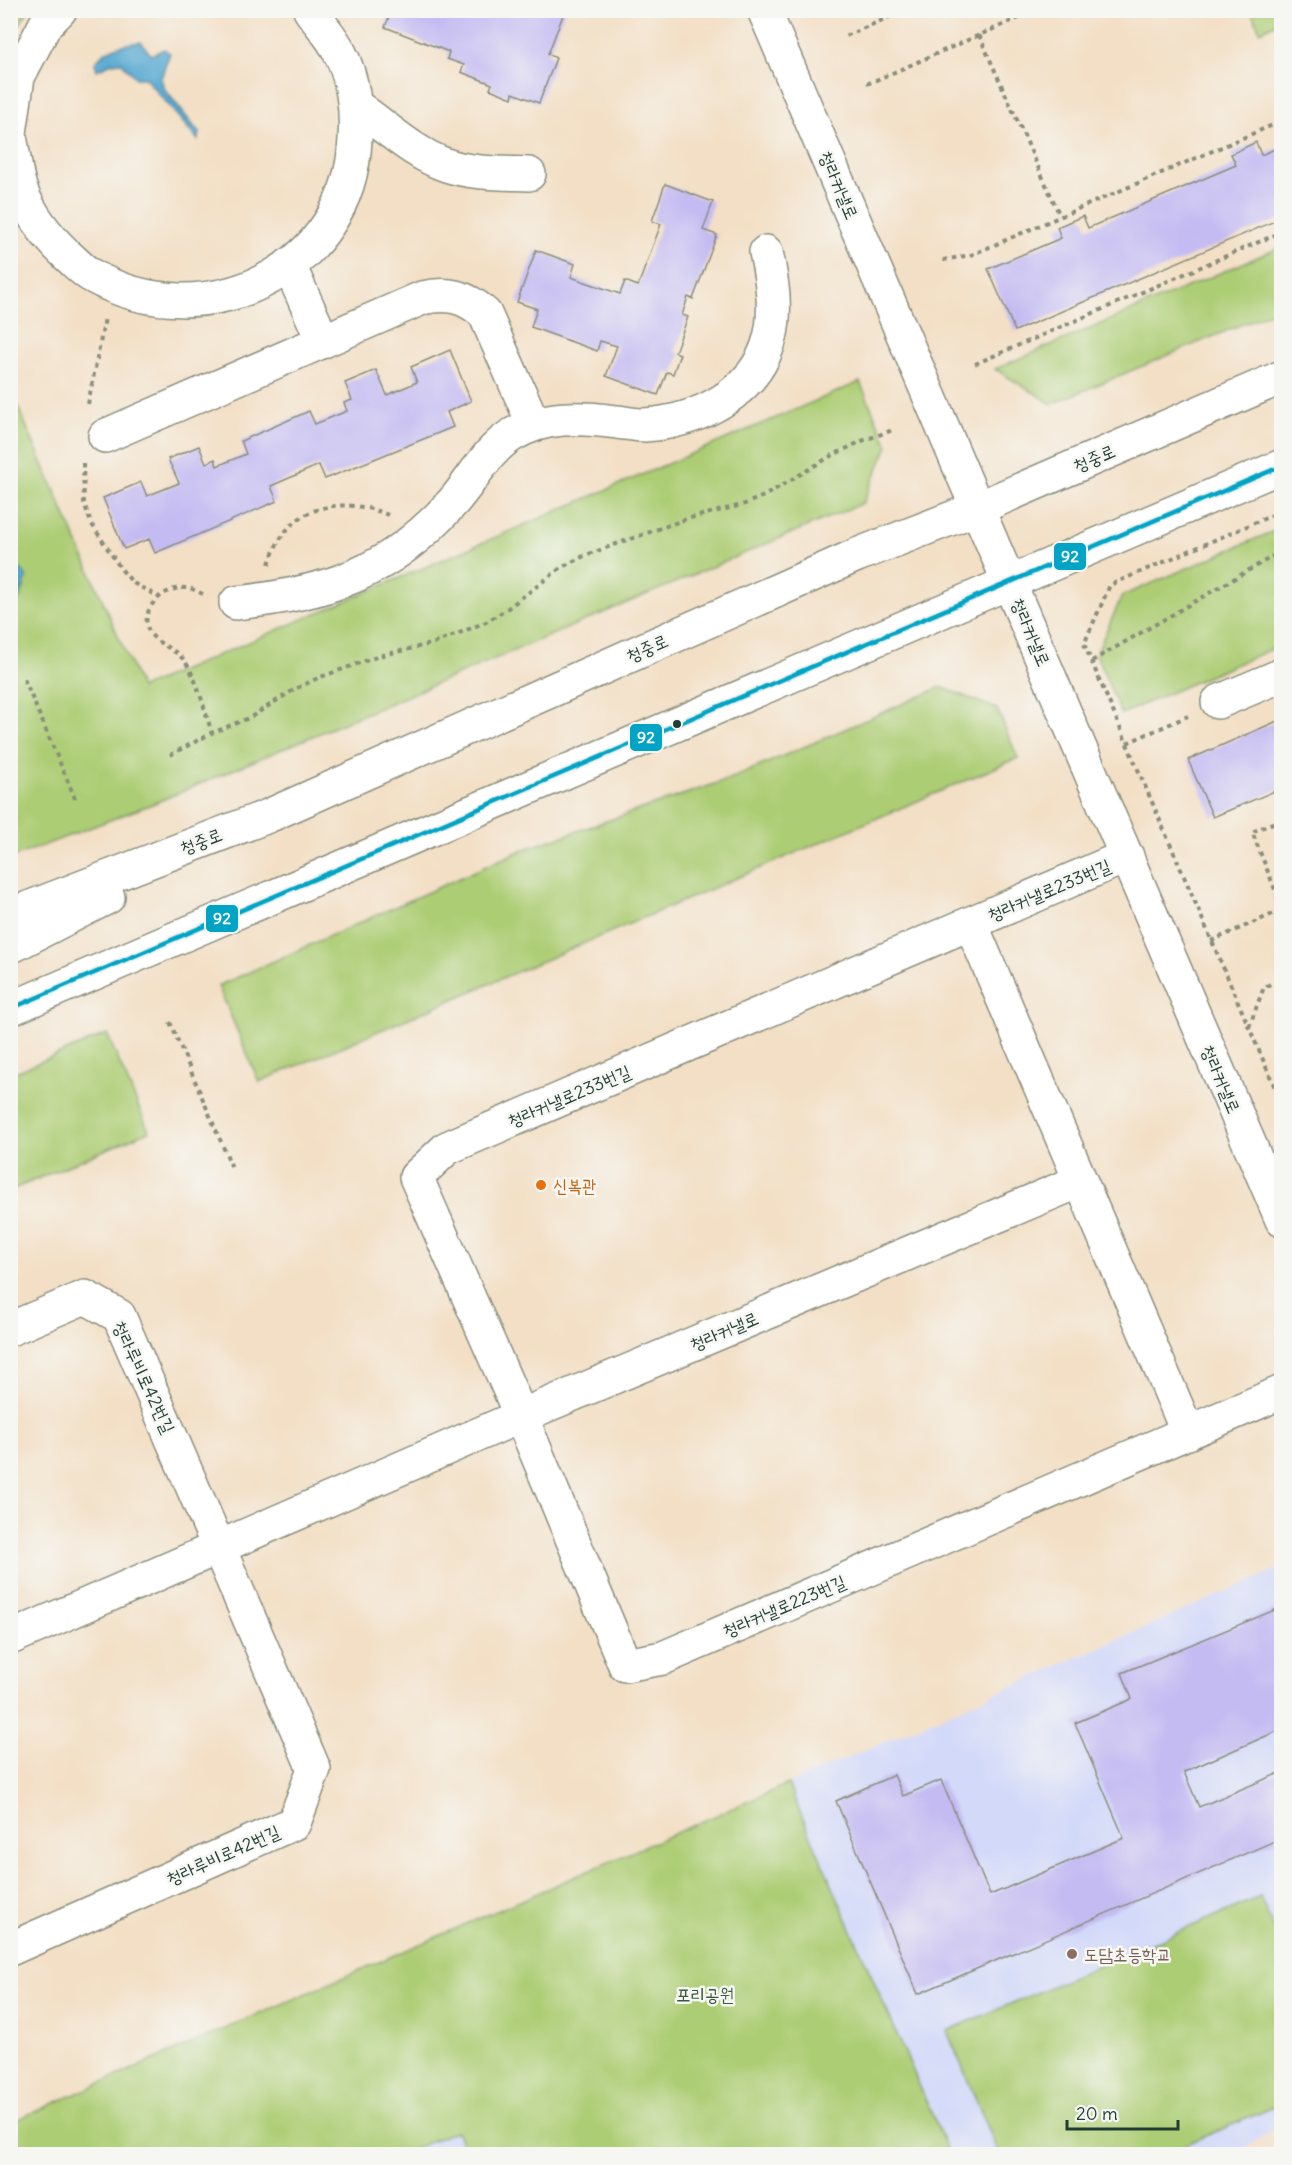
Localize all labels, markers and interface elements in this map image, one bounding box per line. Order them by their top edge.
street label: 청라커낼로 [814,147,864,223]
street label: 청중로 [1070,439,1118,477]
line badge: 92 [1053,542,1087,571]
text: 92 [1061,546,1079,566]
street label: 청라커낼로 [1006,594,1056,670]
street label: 청중로 [622,629,672,667]
unlabelled marker [671,718,683,730]
line badge: 92 [629,723,663,752]
text: 92 [637,727,655,747]
street label: 청중로 [177,822,225,860]
street label: 청라커낼로233번길 [984,853,1115,926]
line badge: 92 [205,904,239,933]
text: 92 [213,908,231,928]
street label: 청라커낼로 [1196,1041,1246,1117]
street label: 청라커낼로233번길 [504,1059,635,1132]
place label: 신복관 [553,1174,596,1197]
marker: 신복관 [534,1178,548,1192]
street label: 청라커낼로 [686,1306,762,1356]
street label: 청라루비로42번길 [108,1317,180,1437]
street label: 청라커낼로223번길 [719,1570,849,1642]
street label: 청라루비로42번길 [163,1820,284,1890]
place label: 도담초등학교 [1084,1943,1171,1966]
marker: 도담초등학교 [1065,1947,1079,1961]
park label: 포리공원 [676,1983,734,2006]
scale bar [1067,2093,1178,2131]
text: 20 m [1076,2102,1118,2125]

